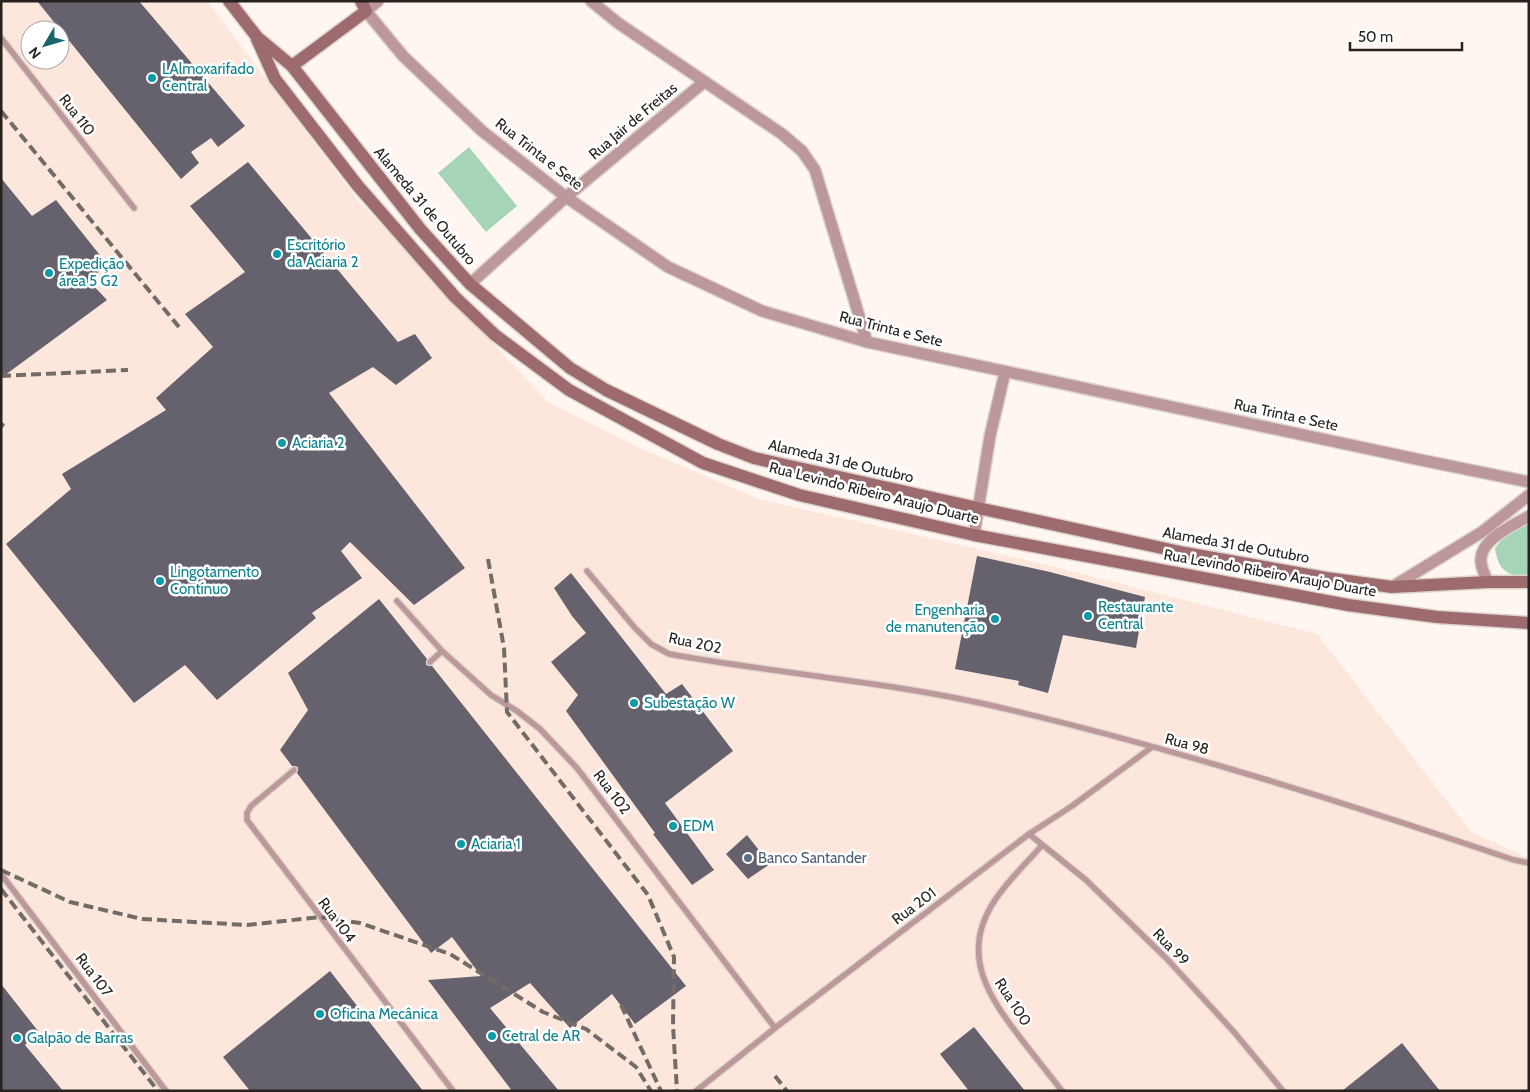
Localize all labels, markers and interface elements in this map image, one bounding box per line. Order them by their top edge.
north arrow [20,20,70,70]
scale bar [1350,20,1462,52]
text: 50 m [1358,28,1393,46]
text: N [25,44,45,62]
place label: LAlmoxarifado Central [162,60,254,95]
marker: LAlmoxarifado Central [146,72,158,84]
street label: Rua Jair de Freitas [585,79,681,163]
street label: Rua 110 [55,91,99,139]
street label: Rua Trinta e Sete [492,114,587,194]
street label: Alameda 31 de Outubro [370,143,480,269]
place label: Escritório da Aciaria 2 [287,236,359,271]
marker: Escritório da Aciaria 2 [271,248,283,260]
place label: Expedição área 5 G2 [59,255,124,290]
marker: Expedição área 5 G2 [43,267,55,279]
street label: Rua Trinta e Sete [837,307,945,351]
street label: Rua Trinta e Sete [1232,395,1340,435]
place label: Aciaria 2 [292,434,345,452]
street label: Alameda 31 de Outubro [767,435,915,487]
marker: Aciaria 2 [276,437,288,449]
street label: Rua Levindo Ribeiro Araujo Duarte [767,458,981,528]
street label: Alameda 31 de Outubro [1161,523,1311,567]
street label: Rua Levindo Ribeiro Araujo Duarte [1162,545,1378,601]
place label: Lingotamento Contínuo [170,563,259,598]
marker: Lingotamento Contínuo [154,575,166,587]
place label: Restaurante Central [1098,598,1174,633]
place label: Engenharia de manutenção [886,601,986,636]
marker: Restaurante Central [1082,610,1094,622]
marker: Engenharia de manutenção [989,613,1001,625]
street label: Rua 202 [667,629,723,657]
place label: Subestação W [644,694,736,712]
marker: Subestação W [628,697,640,709]
street label: Rua 98 [1163,729,1211,759]
street label: Rua 102 [590,766,634,818]
place label: EDM [683,817,714,835]
marker: EDM [667,820,679,832]
place label: Aciaria 1 [471,835,521,853]
marker: Aciaria 1 [455,838,467,850]
place label: Banco Santander [758,849,867,867]
marker: Banco Santander [742,852,754,864]
street label: Rua 201 [888,884,940,928]
street label: Rua 104 [314,894,360,946]
street label: Rua 99 [1149,925,1193,969]
street label: Rua 107 [72,950,117,1001]
street label: Rua 100 [991,975,1035,1029]
place label: Oficina Mecânica [330,1005,439,1023]
marker: Oficina Mecânica [314,1008,326,1020]
place label: Cetral de AR [502,1027,580,1045]
place label: Galpão de Barras [27,1029,133,1047]
marker: Cetral de AR [486,1030,498,1042]
marker: Galpão de Barras [11,1032,23,1044]

